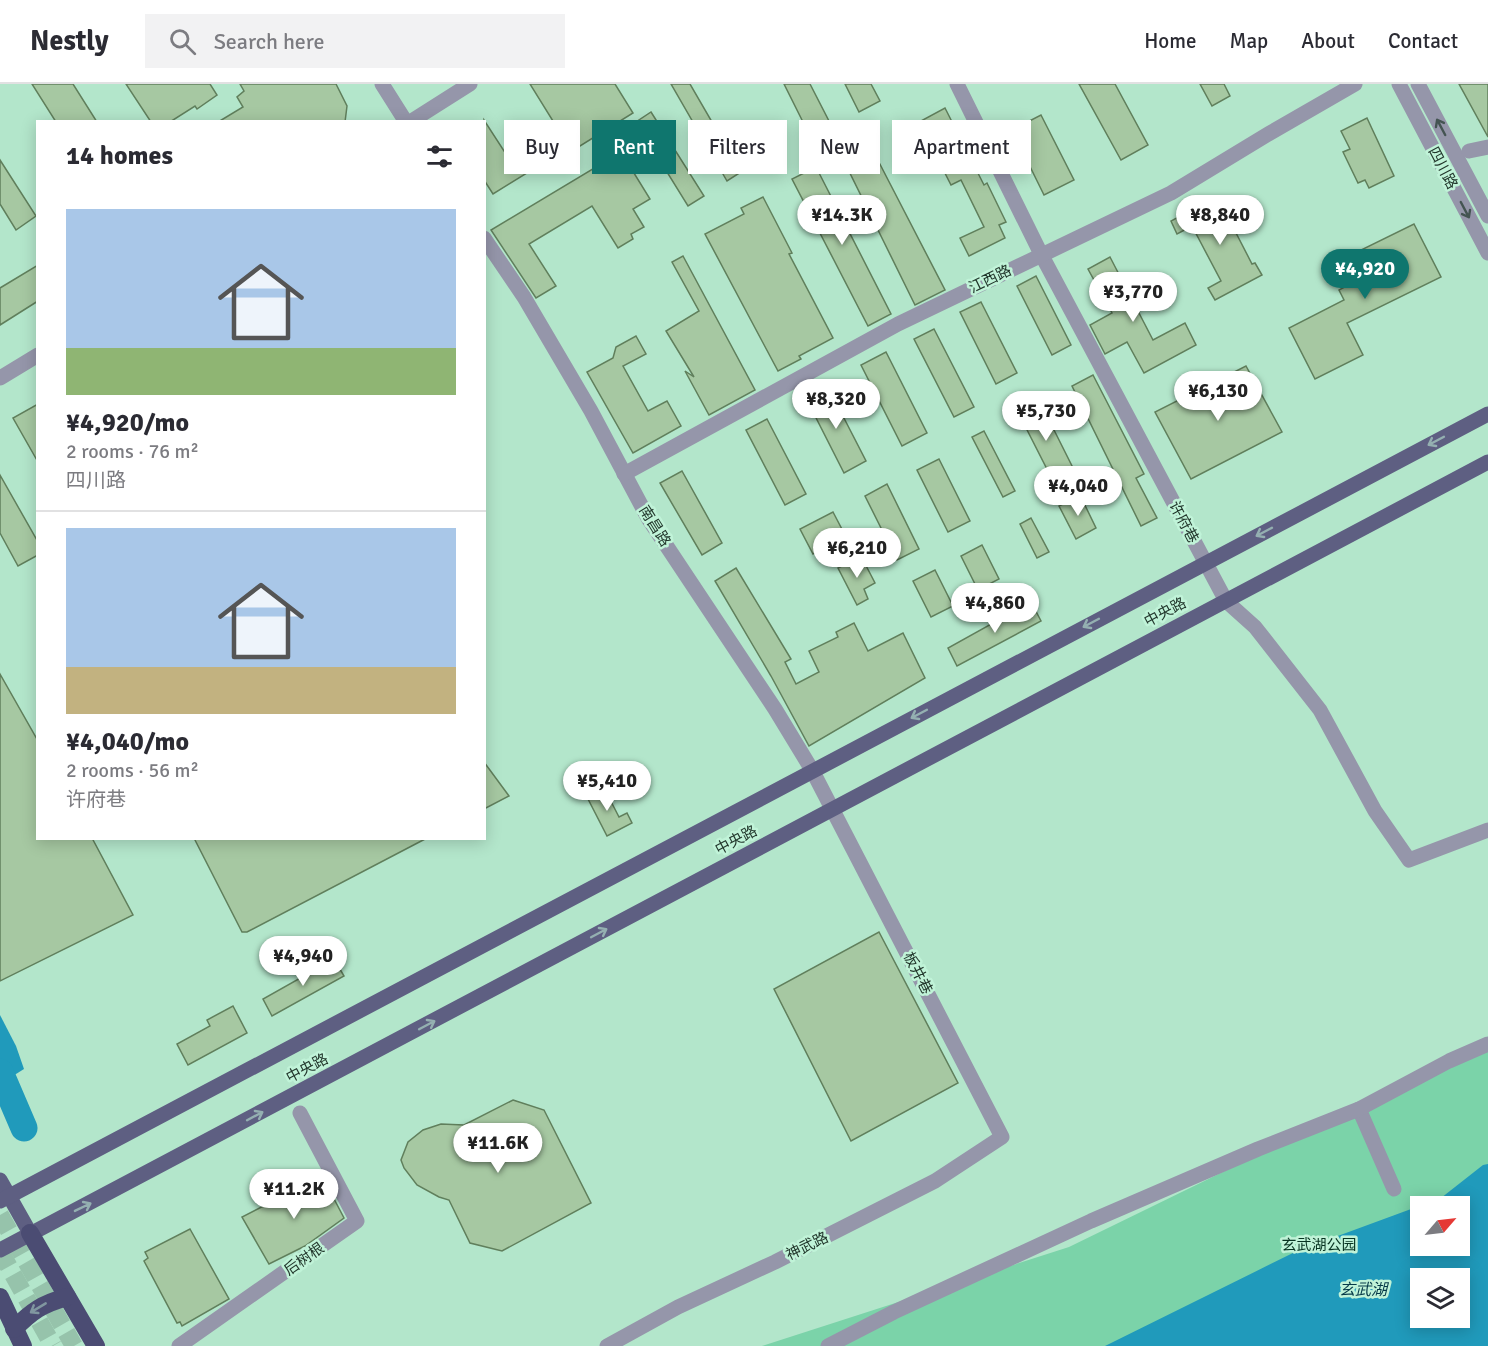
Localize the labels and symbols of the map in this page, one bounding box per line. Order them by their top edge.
one-way arrow [1435,119,1446,137]
street label: 四川路 [1424,144,1462,192]
pin: ¥14.3K [793,195,891,246]
pin: ¥8,840 [1171,195,1269,246]
one-way arrow [1459,201,1471,218]
pin: ¥4,920 [1316,249,1414,300]
street label: 江西路 [966,261,1014,297]
pin: ¥3,770 [1084,272,1182,323]
pin: ¥6,130 [1169,371,1267,422]
pin: ¥8,320 [787,379,885,430]
pin: ¥5,730 [997,391,1095,442]
one-way arrow [1428,436,1446,447]
pin: ¥4,040 [1029,466,1127,517]
street label: 许府巷 [1165,498,1203,546]
street label: 南昌路 [635,502,675,550]
one-way arrow [1256,526,1273,538]
pin: ¥6,210 [808,528,906,579]
pin: ¥4,860 [946,583,1044,634]
street label: 中央路 [1141,593,1189,631]
one-way arrow [1083,618,1101,629]
one-way arrow [910,709,928,720]
pin: ¥5,410 [558,761,656,812]
street label: 中央路 [712,821,760,859]
one-way arrow [590,927,608,938]
pin: ¥4,940 [254,936,352,987]
street label: 板井巷 [900,949,936,997]
one-way arrow [418,1018,436,1030]
street label: 中央路 [283,1049,331,1087]
one-way arrow [246,1110,263,1122]
pin: ¥11.6K [449,1123,547,1174]
pin: ¥11.2K [245,1169,343,1220]
north arrow [1410,1196,1470,1256]
one-way arrow [73,1201,91,1213]
street label: 神武路 [783,1228,831,1264]
park label: 玄武湖公园 [1281,1236,1357,1254]
street label: 后树根 [280,1239,328,1279]
water label: 玄武湖 [1339,1280,1390,1300]
one-way arrow [30,1303,47,1315]

